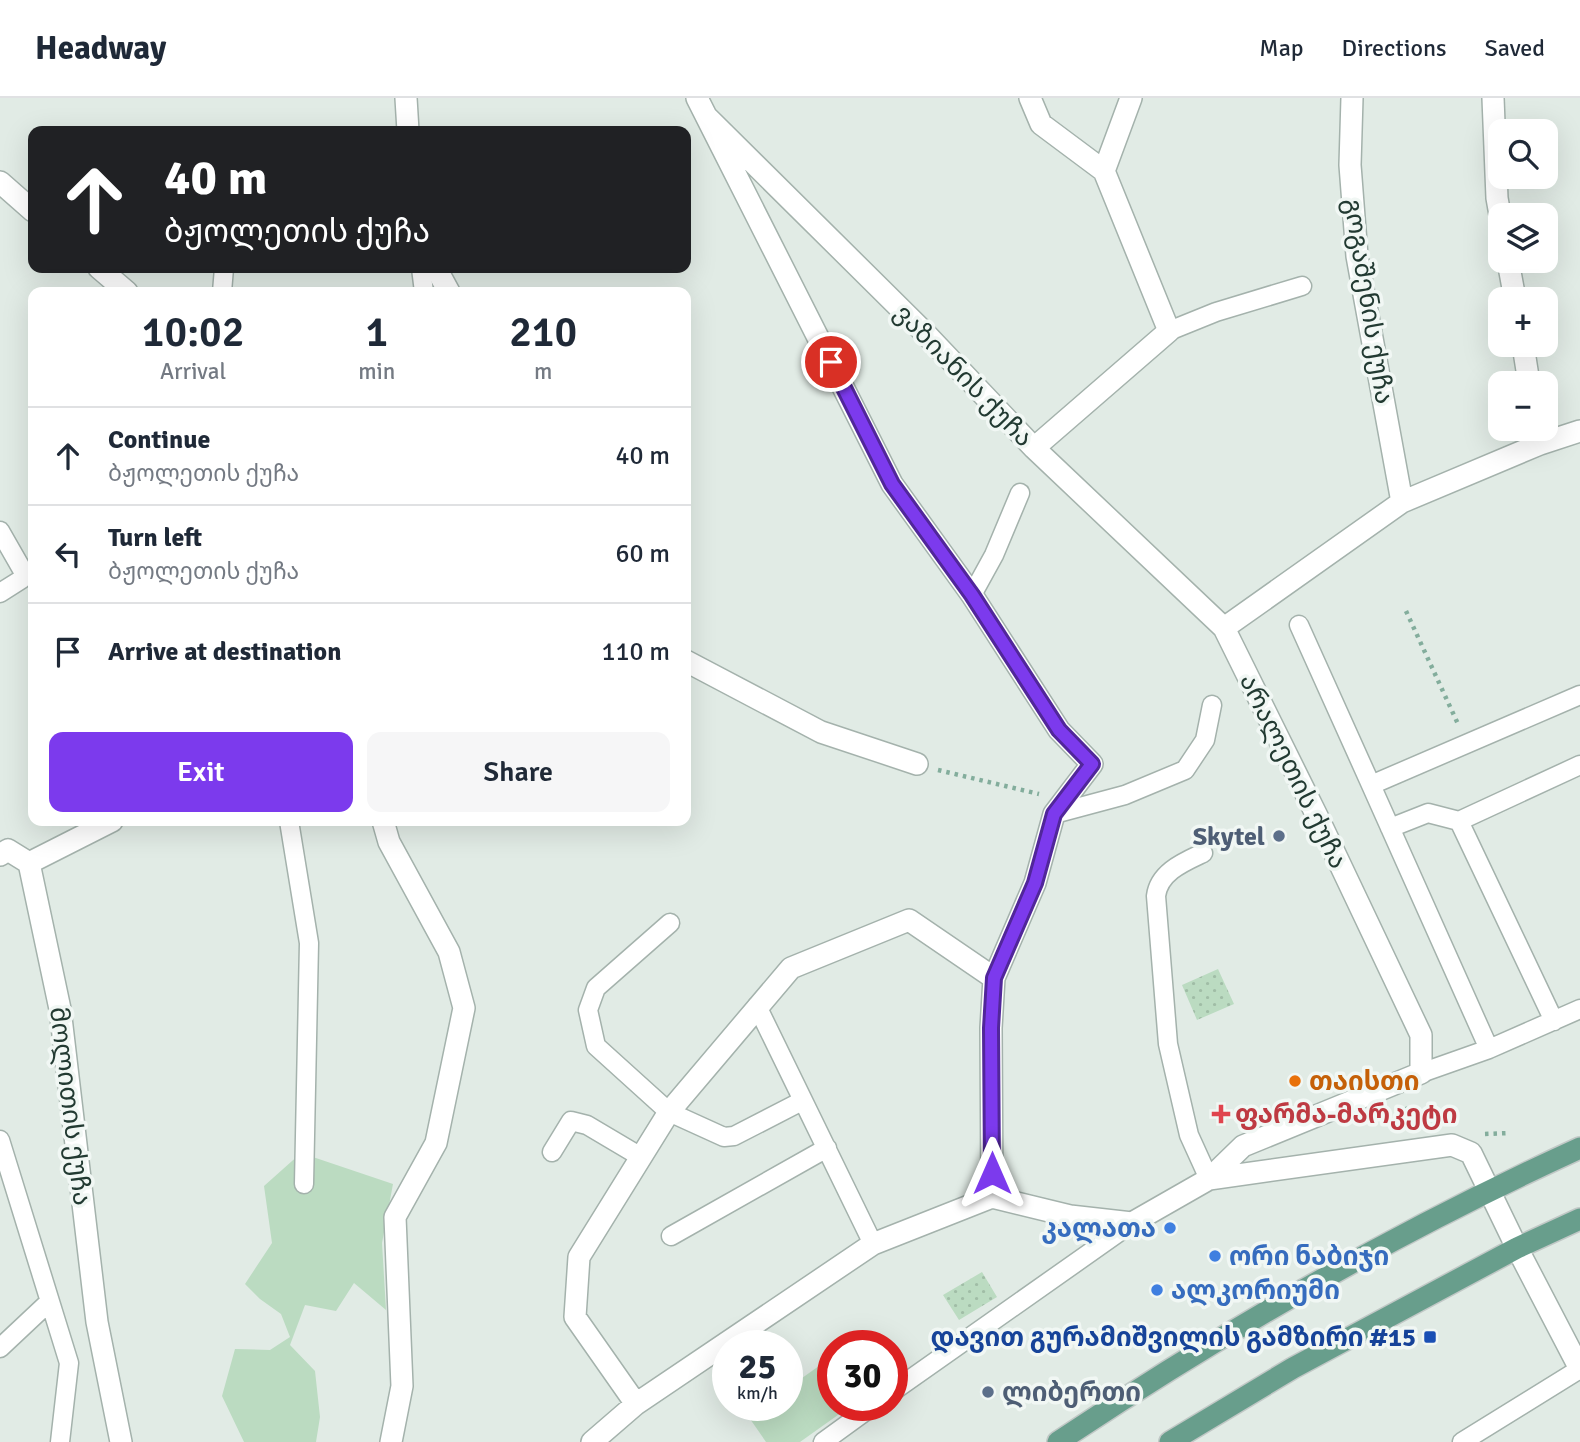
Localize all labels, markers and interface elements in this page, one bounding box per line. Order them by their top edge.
text: Headway [35,28,166,69]
text: Map [1259,33,1304,63]
text: Directions [1342,33,1447,63]
text: Saved [1485,33,1545,63]
map controls [1488,119,1558,441]
button: search [1488,119,1558,189]
text: 40 m [164,148,267,208]
icon: ahead [49,154,140,245]
street label: გოგაშენის ქუჩა [1336,196,1400,406]
button: layers [1488,203,1558,273]
text: ბჟოლეთის ქუჩა [164,212,430,251]
button: + [1488,287,1558,357]
street label: ვაზიანის ქუჩა [887,298,1040,454]
text: 10:02 [142,307,244,358]
text: 1 [365,307,388,358]
text: 210 [509,307,577,358]
pin [801,332,861,392]
icon: arrive [812,343,850,381]
text: Arrival [160,357,226,386]
text: min [358,357,395,386]
text: m [534,357,552,386]
button: − [1488,371,1558,441]
text: Continue [108,424,210,456]
icon: ahead [49,437,87,475]
text: 40 m [615,440,670,472]
text: ბჟოლეთის ქუჩა [108,459,299,488]
text: Turn left [108,522,202,554]
icon: left [49,535,87,573]
text: 60 m [615,538,670,570]
text: ბჟოლეთის ქუჩა [108,557,299,586]
icon: arrive [49,633,87,671]
text: Arrive at destination [108,636,341,668]
text: 110 m [601,636,670,668]
street label: არალეთის ქუჩა [1232,669,1354,874]
button: Exit [49,732,353,812]
button: Share [367,732,670,812]
place label: Skytel [1193,821,1265,853]
marker: Skytel [1271,828,1287,844]
street label: მოლითის ქუჩა [42,1005,98,1207]
place label: თაისთი [1309,1066,1420,1098]
marker: თაისთი [1287,1073,1303,1089]
place label: ფარმა-მარკეტი [1235,1099,1457,1131]
marker: ფარმა-მარკეტი [1213,1106,1229,1122]
position arrow [955,1136,1029,1210]
place label: კალათა [1041,1213,1156,1245]
marker: კალათა [1162,1220,1178,1236]
place label: ორი ნაბიჯი [1229,1241,1389,1273]
marker: ორი ნაბიჯი [1207,1248,1223,1264]
place label: ალკორიუმი [1171,1275,1340,1307]
marker: ალკორიუმი [1149,1282,1165,1298]
place label: დავით გურამიშვილის გამზირი #15 [931,1322,1416,1354]
marker: დავით გურამიშვილის გამზირი #15 [1422,1329,1438,1345]
speed limit sign: 30 [817,1330,908,1421]
text: 25 [739,1345,776,1388]
place label: ლიბერთი [1002,1377,1141,1409]
text: km/h [737,1382,778,1404]
marker: ლიბერთი [980,1384,996,1400]

